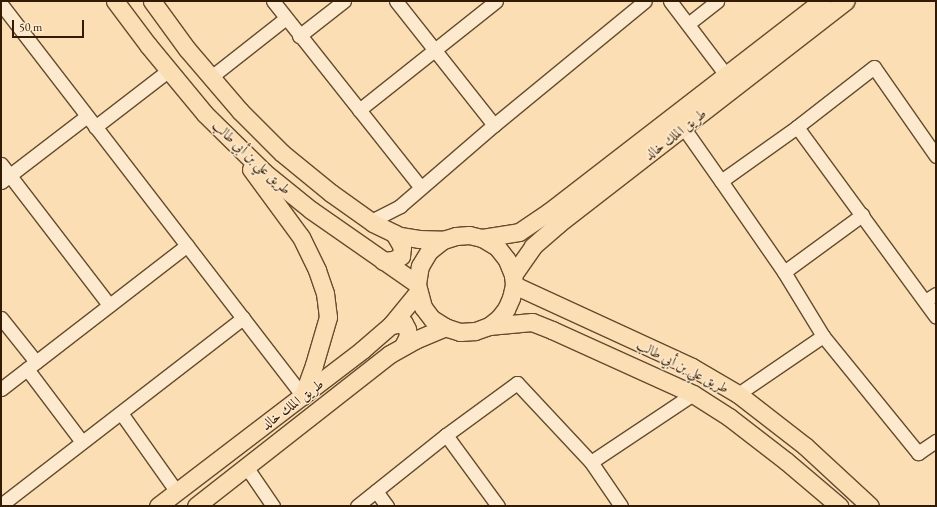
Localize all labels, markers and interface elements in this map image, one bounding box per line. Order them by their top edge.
scale bar [14,12,86,38]
text: 50 m [19,19,42,35]
street label: طريق الملك خالد [641,105,709,163]
street label: طريق علي بن أبي طالب [209,116,295,198]
street label: طريق علي بن أبي طالب [634,335,732,397]
street label: طريق الملك خالد [257,375,327,433]

